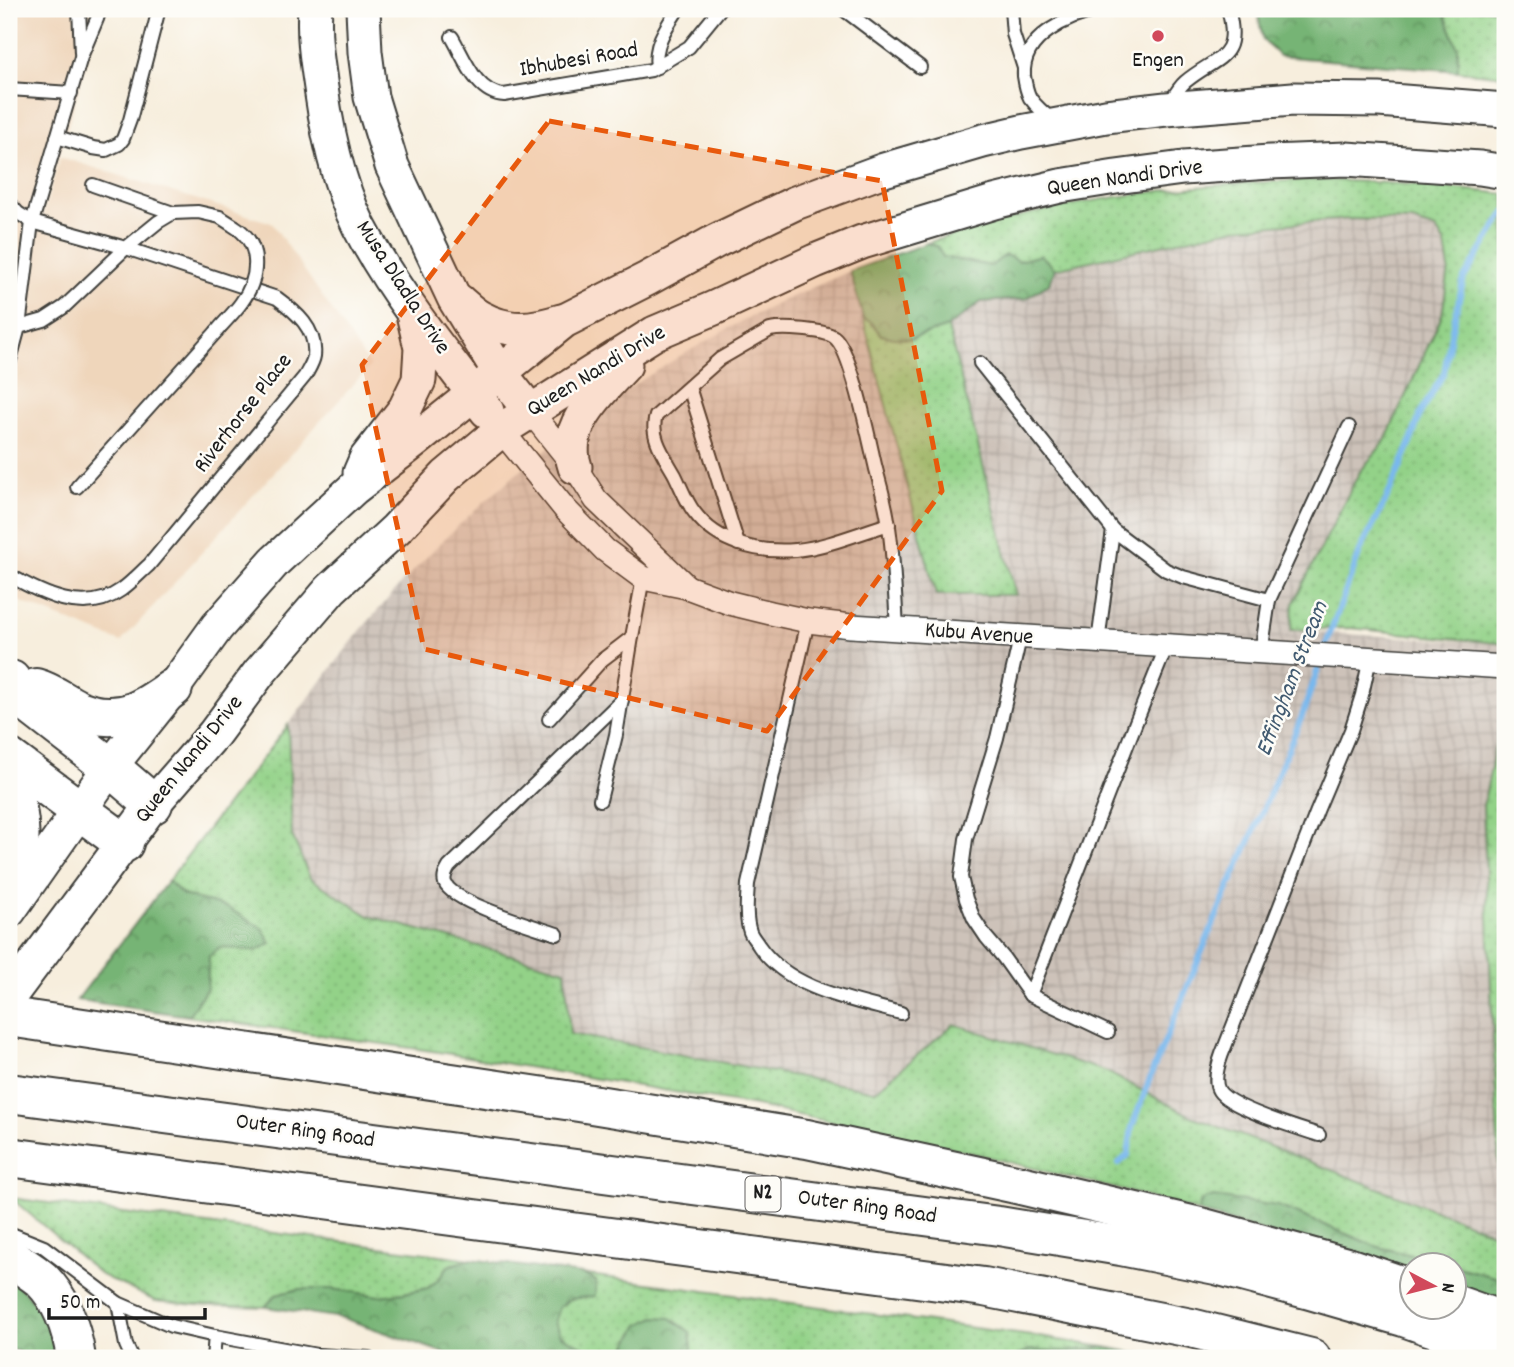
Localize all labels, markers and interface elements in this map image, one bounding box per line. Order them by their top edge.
marker: Engen [1150,28,1166,44]
street label: Ibhubesi Road [517,34,641,88]
place label: Engen [1132,45,1184,78]
street label: Queen Nandi Drive [1045,152,1205,206]
street label: Musa Dladla Drive [346,214,458,362]
street label: Queen Nandi Drive [521,317,673,427]
street label: Riverhorse Place [187,347,301,481]
water label: Effingham Stream [1248,596,1338,761]
street label: Kubu Avenue [924,615,1034,655]
street label: Queen Nandi Drive [128,689,252,831]
street label: Outer Ring Road [233,1106,377,1158]
road number: N2 [746,1176,780,1212]
street label: Outer Ring Road [795,1182,939,1234]
north arrow [1398,1252,1468,1322]
scale bar [49,1276,205,1320]
text: N [1432,1281,1460,1294]
text: 50 m [60,1289,100,1319]

